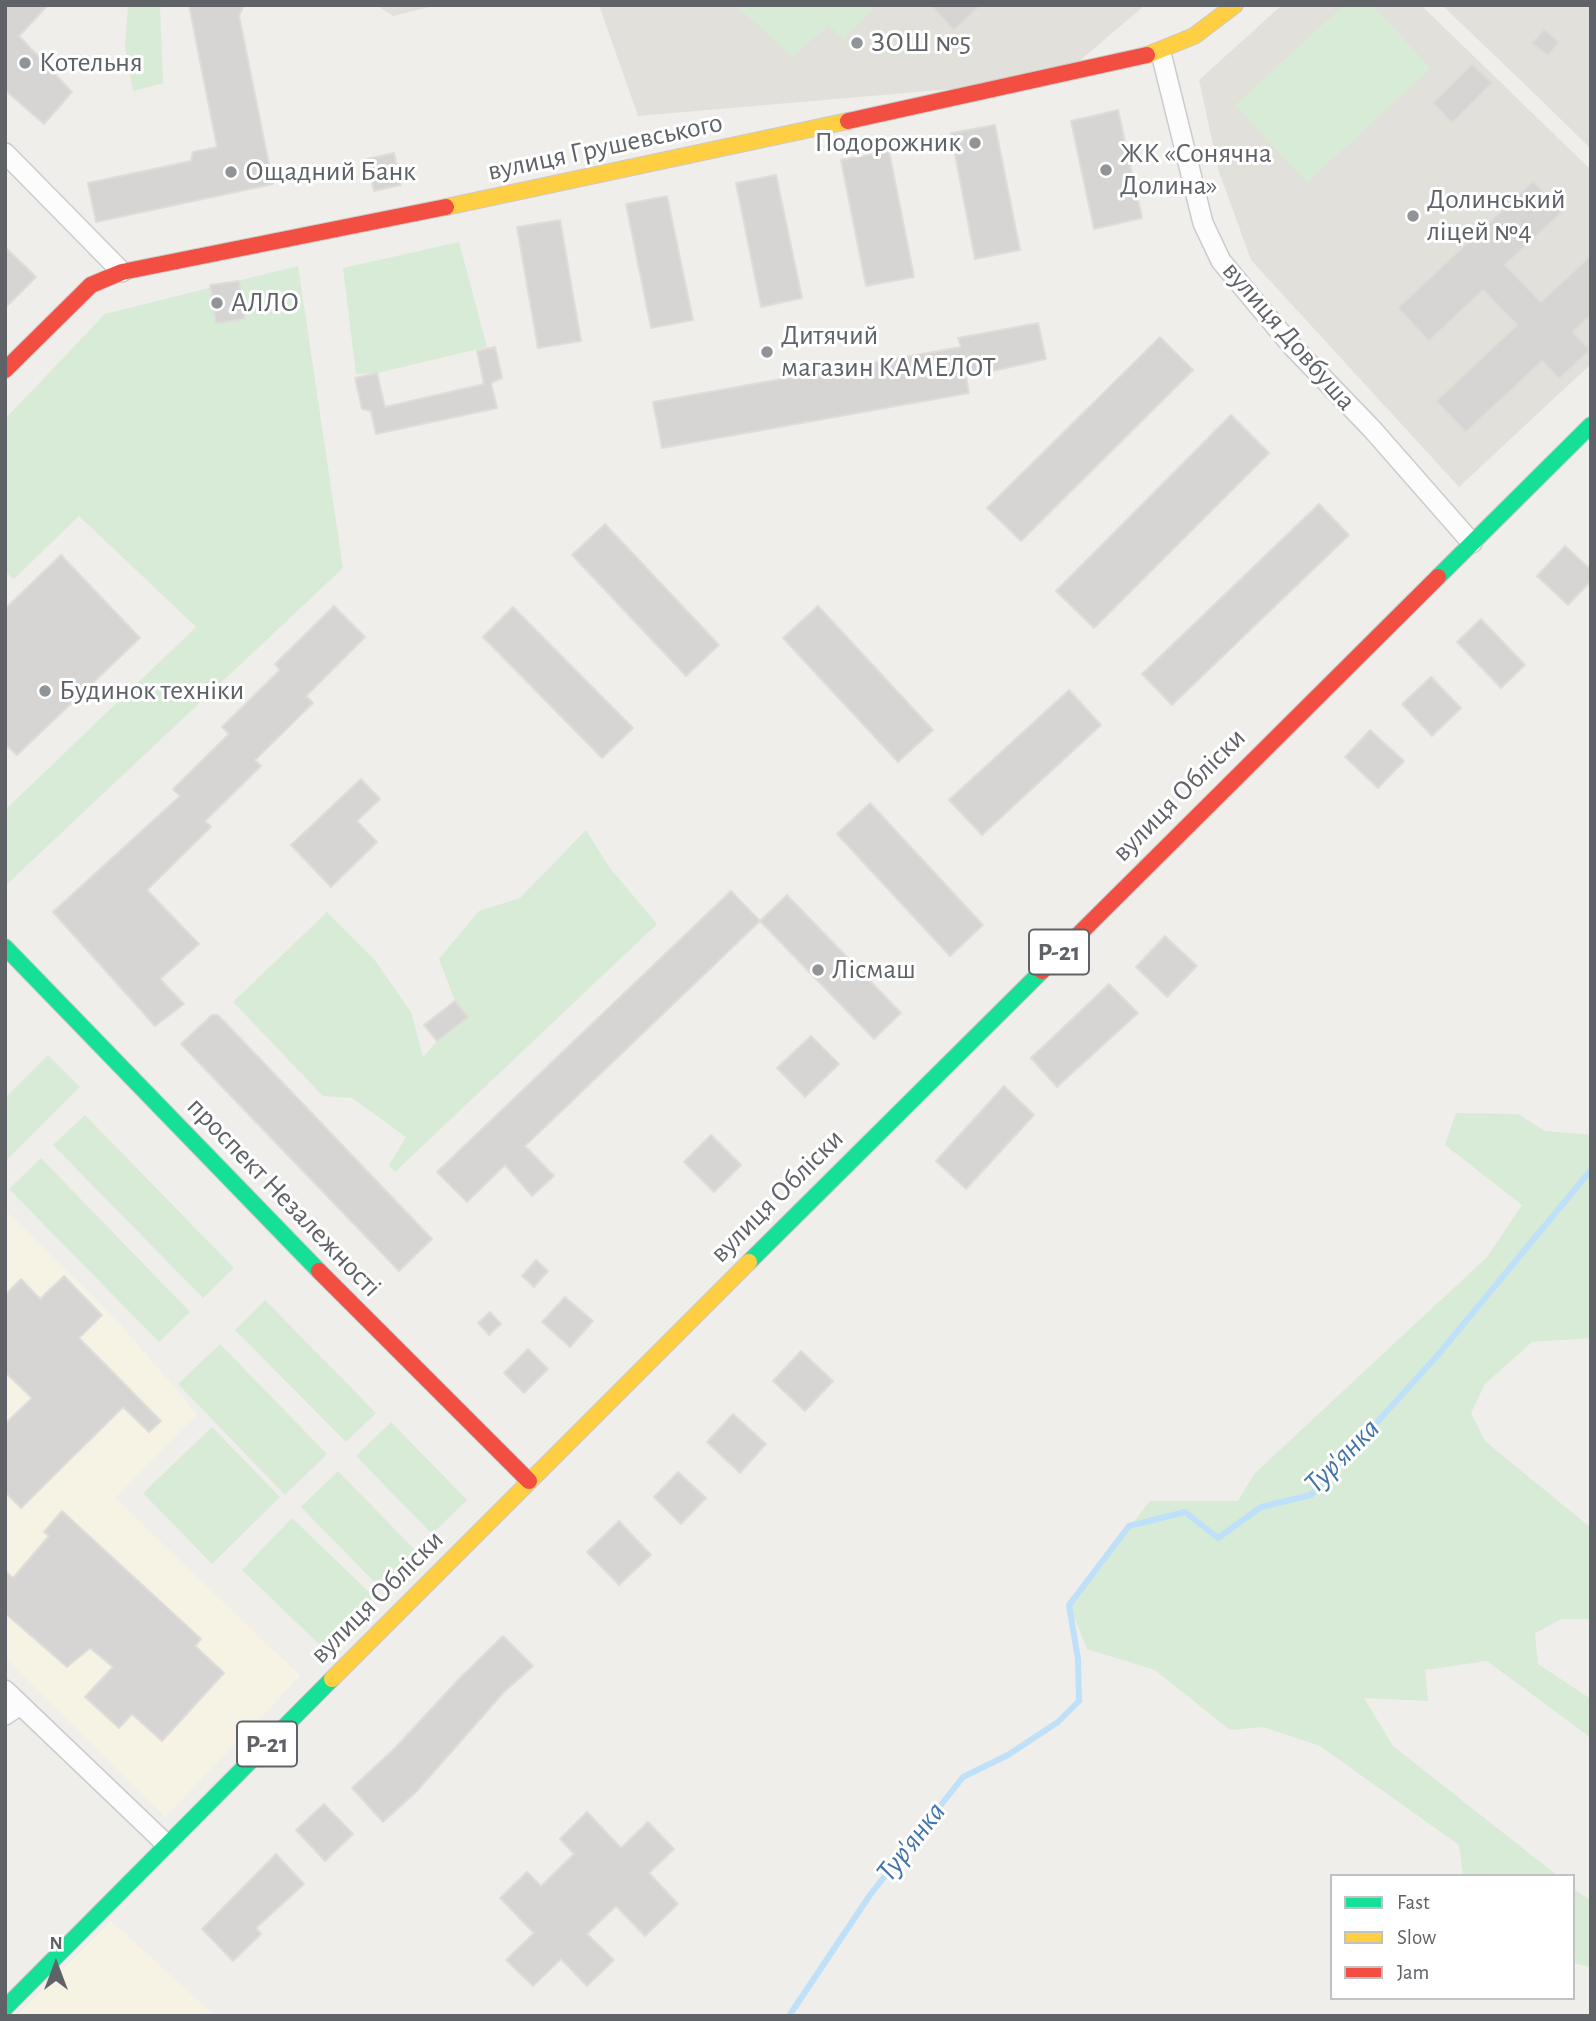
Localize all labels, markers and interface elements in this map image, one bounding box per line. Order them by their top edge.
place label: ЗОШ №5 [871,26,971,60]
marker: ЗОШ №5 [849,35,865,51]
place label: Котельня [39,46,143,80]
marker: Котельня [17,55,33,71]
street label: вулиця Грушевського [484,106,726,188]
place label: Подорожник [815,126,961,160]
marker: Подорожник [967,135,983,151]
place label: ЖК «Сонячна Долина» [1120,137,1272,203]
place label: Ощадний Банк [245,155,416,189]
marker: ЖК «Сонячна Долина» [1098,162,1114,178]
marker: Ощадний Банк [223,164,239,180]
place label: Долинський ліцей №4 [1427,183,1566,249]
marker: Долинський ліцей №4 [1405,208,1421,224]
street label: вулиця Довбуша [1215,254,1363,418]
place label: АЛЛО [231,286,299,320]
marker: АЛЛО [209,295,225,311]
place label: Дитячий магазин КАМЕЛОТ [781,319,996,385]
marker: Дитячий магазин КАМЕЛОТ [759,344,775,360]
place label: Будинок техніки [59,674,244,708]
marker: Будинок техніки [37,683,53,699]
street label: вулиця Обліски [1105,721,1253,869]
road number: Р-21 [1029,930,1089,974]
place label: Лісмаш [832,953,916,987]
marker: Лісмаш [810,962,826,978]
street label: проспект Незалежності [180,1090,388,1304]
street label: вулиця Обліски [703,1122,851,1270]
water label: Тур'янка [1297,1411,1387,1501]
street label: вулиця Обліски [303,1523,451,1671]
road number: Р-21 [237,1722,297,1766]
water label: Тур'янка [868,1795,954,1889]
legend [1330,1874,1575,2000]
text: Fast [1397,1892,1430,1913]
text: Slow [1397,1927,1436,1948]
north arrow [21,1930,91,2000]
text: N [49,1934,63,1953]
text: Jam [1397,1962,1429,1983]

